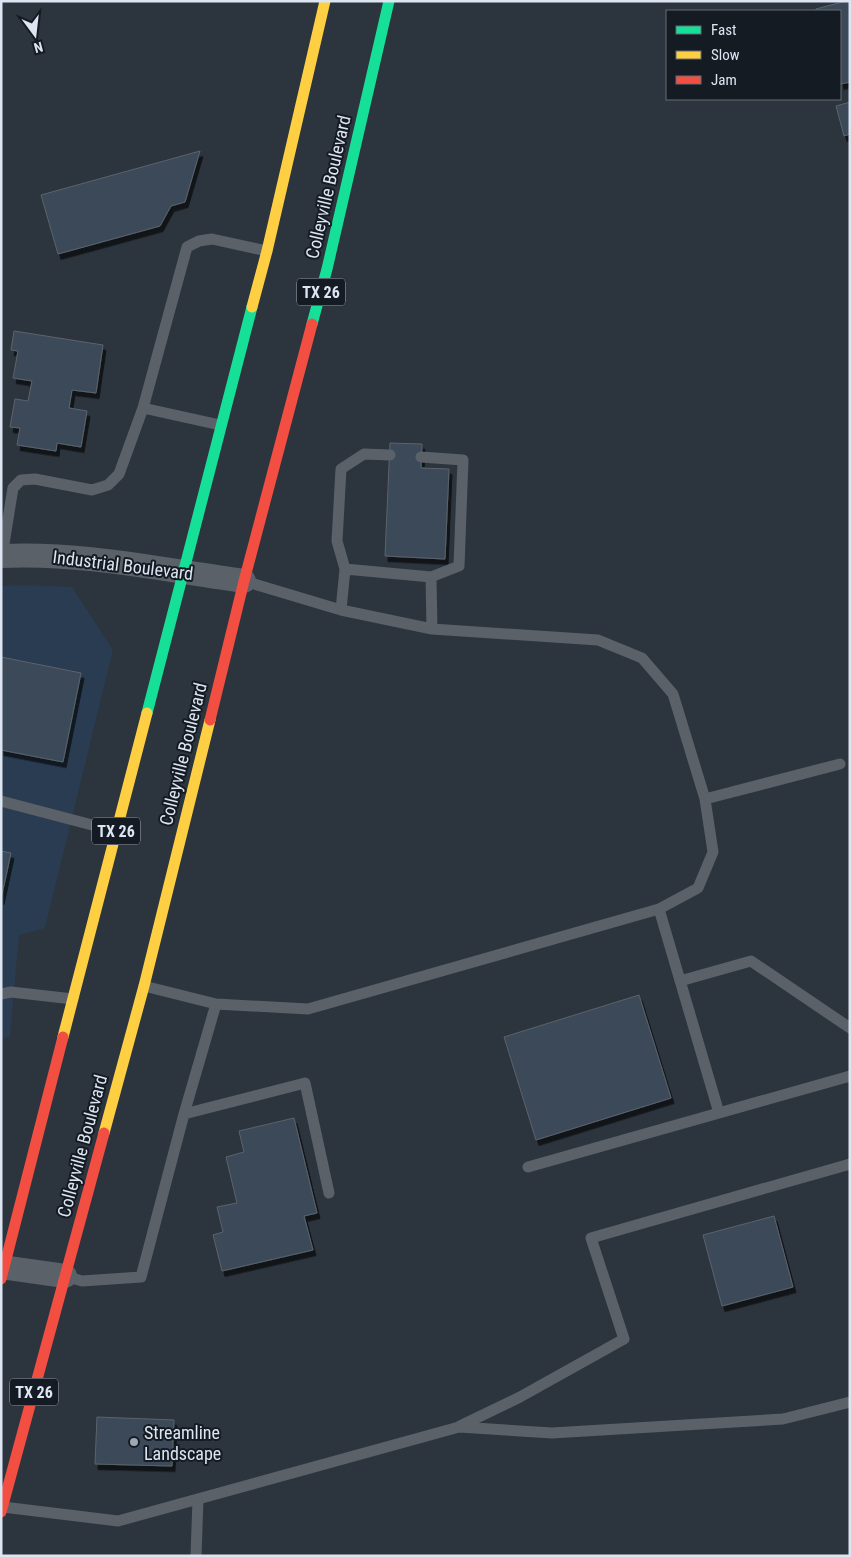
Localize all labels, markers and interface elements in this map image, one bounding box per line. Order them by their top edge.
north arrow [10,10,60,60]
legend [666,10,841,100]
text: Fast [711,21,736,39]
text: N [32,39,45,56]
text: Slow [711,46,740,64]
text: Jam [711,71,737,89]
street label: Colleyville Boulevard [301,113,355,261]
road number: TX 26 [297,278,345,306]
street label: Industrial Boulevard [52,546,194,584]
street label: Colleyville Boulevard [155,680,211,828]
road number: TX 26 [92,818,140,844]
street label: Colleyville Boulevard [53,1073,111,1219]
road number: TX 26 [10,1378,58,1405]
place label: Streamline Landscape [144,1422,221,1464]
marker: Streamline Landscape [128,1436,140,1448]

